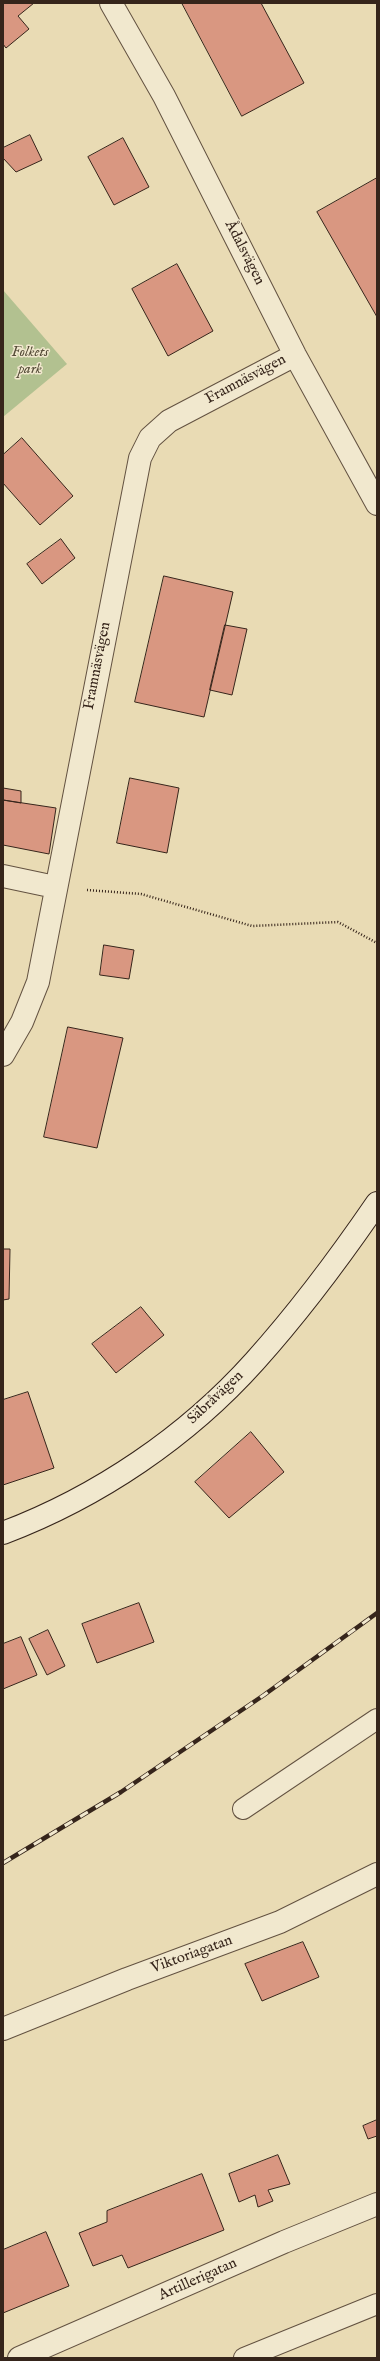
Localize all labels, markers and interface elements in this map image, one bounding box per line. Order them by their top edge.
street label: Ådalsvägen [220,218,268,288]
park label: Folkets park [11,344,49,379]
street label: Framnäsvägen [203,351,289,409]
street label: Framnäsvägen [81,621,115,711]
street label: Säbråvägen [184,1368,248,1428]
street label: Viktoriagatan [149,1932,235,1978]
street label: Artillerigatan [156,2255,240,2305]

